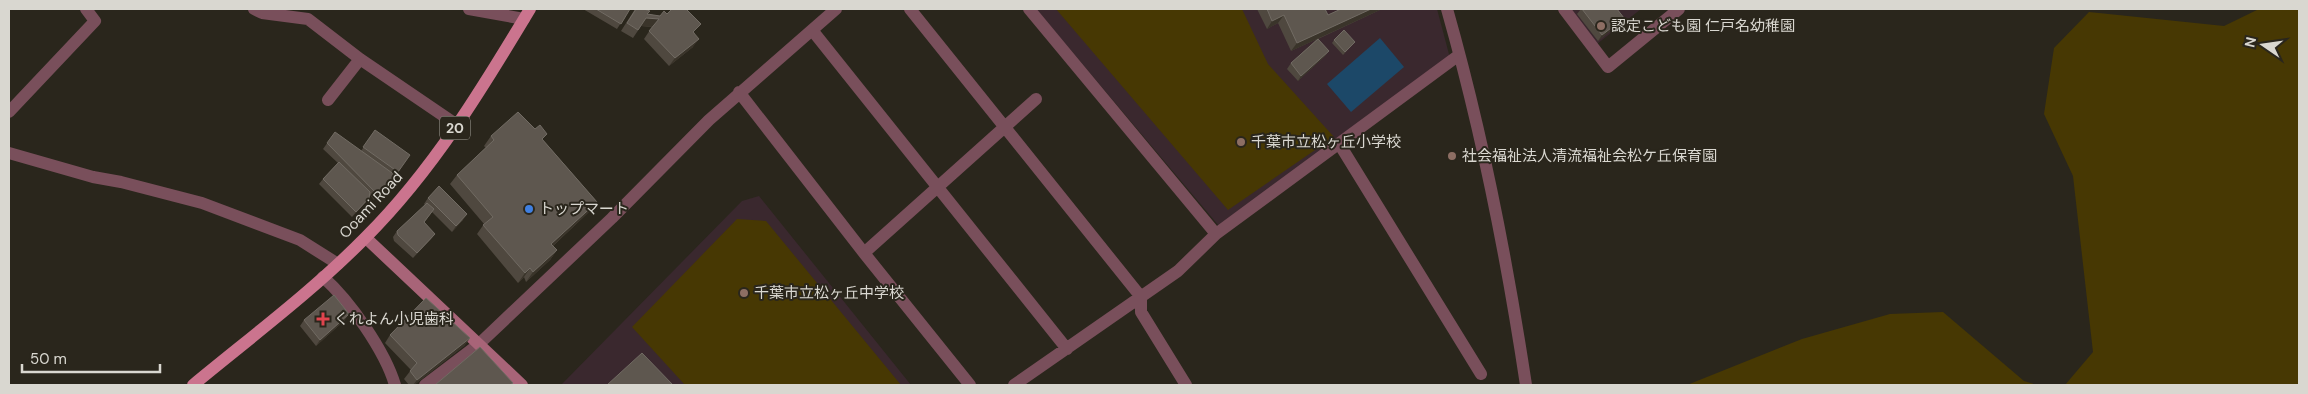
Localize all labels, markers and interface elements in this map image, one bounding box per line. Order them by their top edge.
place label: 認定こども園 仁戸名幼稚園 [1611,16,1795,36]
marker: 認定こども園 仁戸名幼稚園 [1595,20,1607,32]
north arrow [2238,20,2288,70]
text: N [2240,35,2260,49]
road number: 20 [440,116,470,140]
place label: 千葉市立松ヶ丘小学校 [1251,132,1401,152]
marker: 千葉市立松ヶ丘小学校 [1235,136,1247,148]
place label: 社会福祉法人清流福祉会松ケ丘保育園 [1462,146,1717,166]
marker: 社会福祉法人清流福祉会松ケ丘保育園 [1446,150,1458,162]
street label: Ooami Road [335,167,407,243]
place label: トップマート [539,199,629,219]
marker: トップマート [523,203,535,215]
place label: 千葉市立松ヶ丘中学校 [754,283,904,303]
marker: 千葉市立松ヶ丘中学校 [738,287,750,299]
place label: くれよん小児歯科 [334,309,454,329]
marker: くれよん小児歯科 [316,312,330,326]
scale bar [22,342,160,374]
text: 50 m [30,349,67,369]

